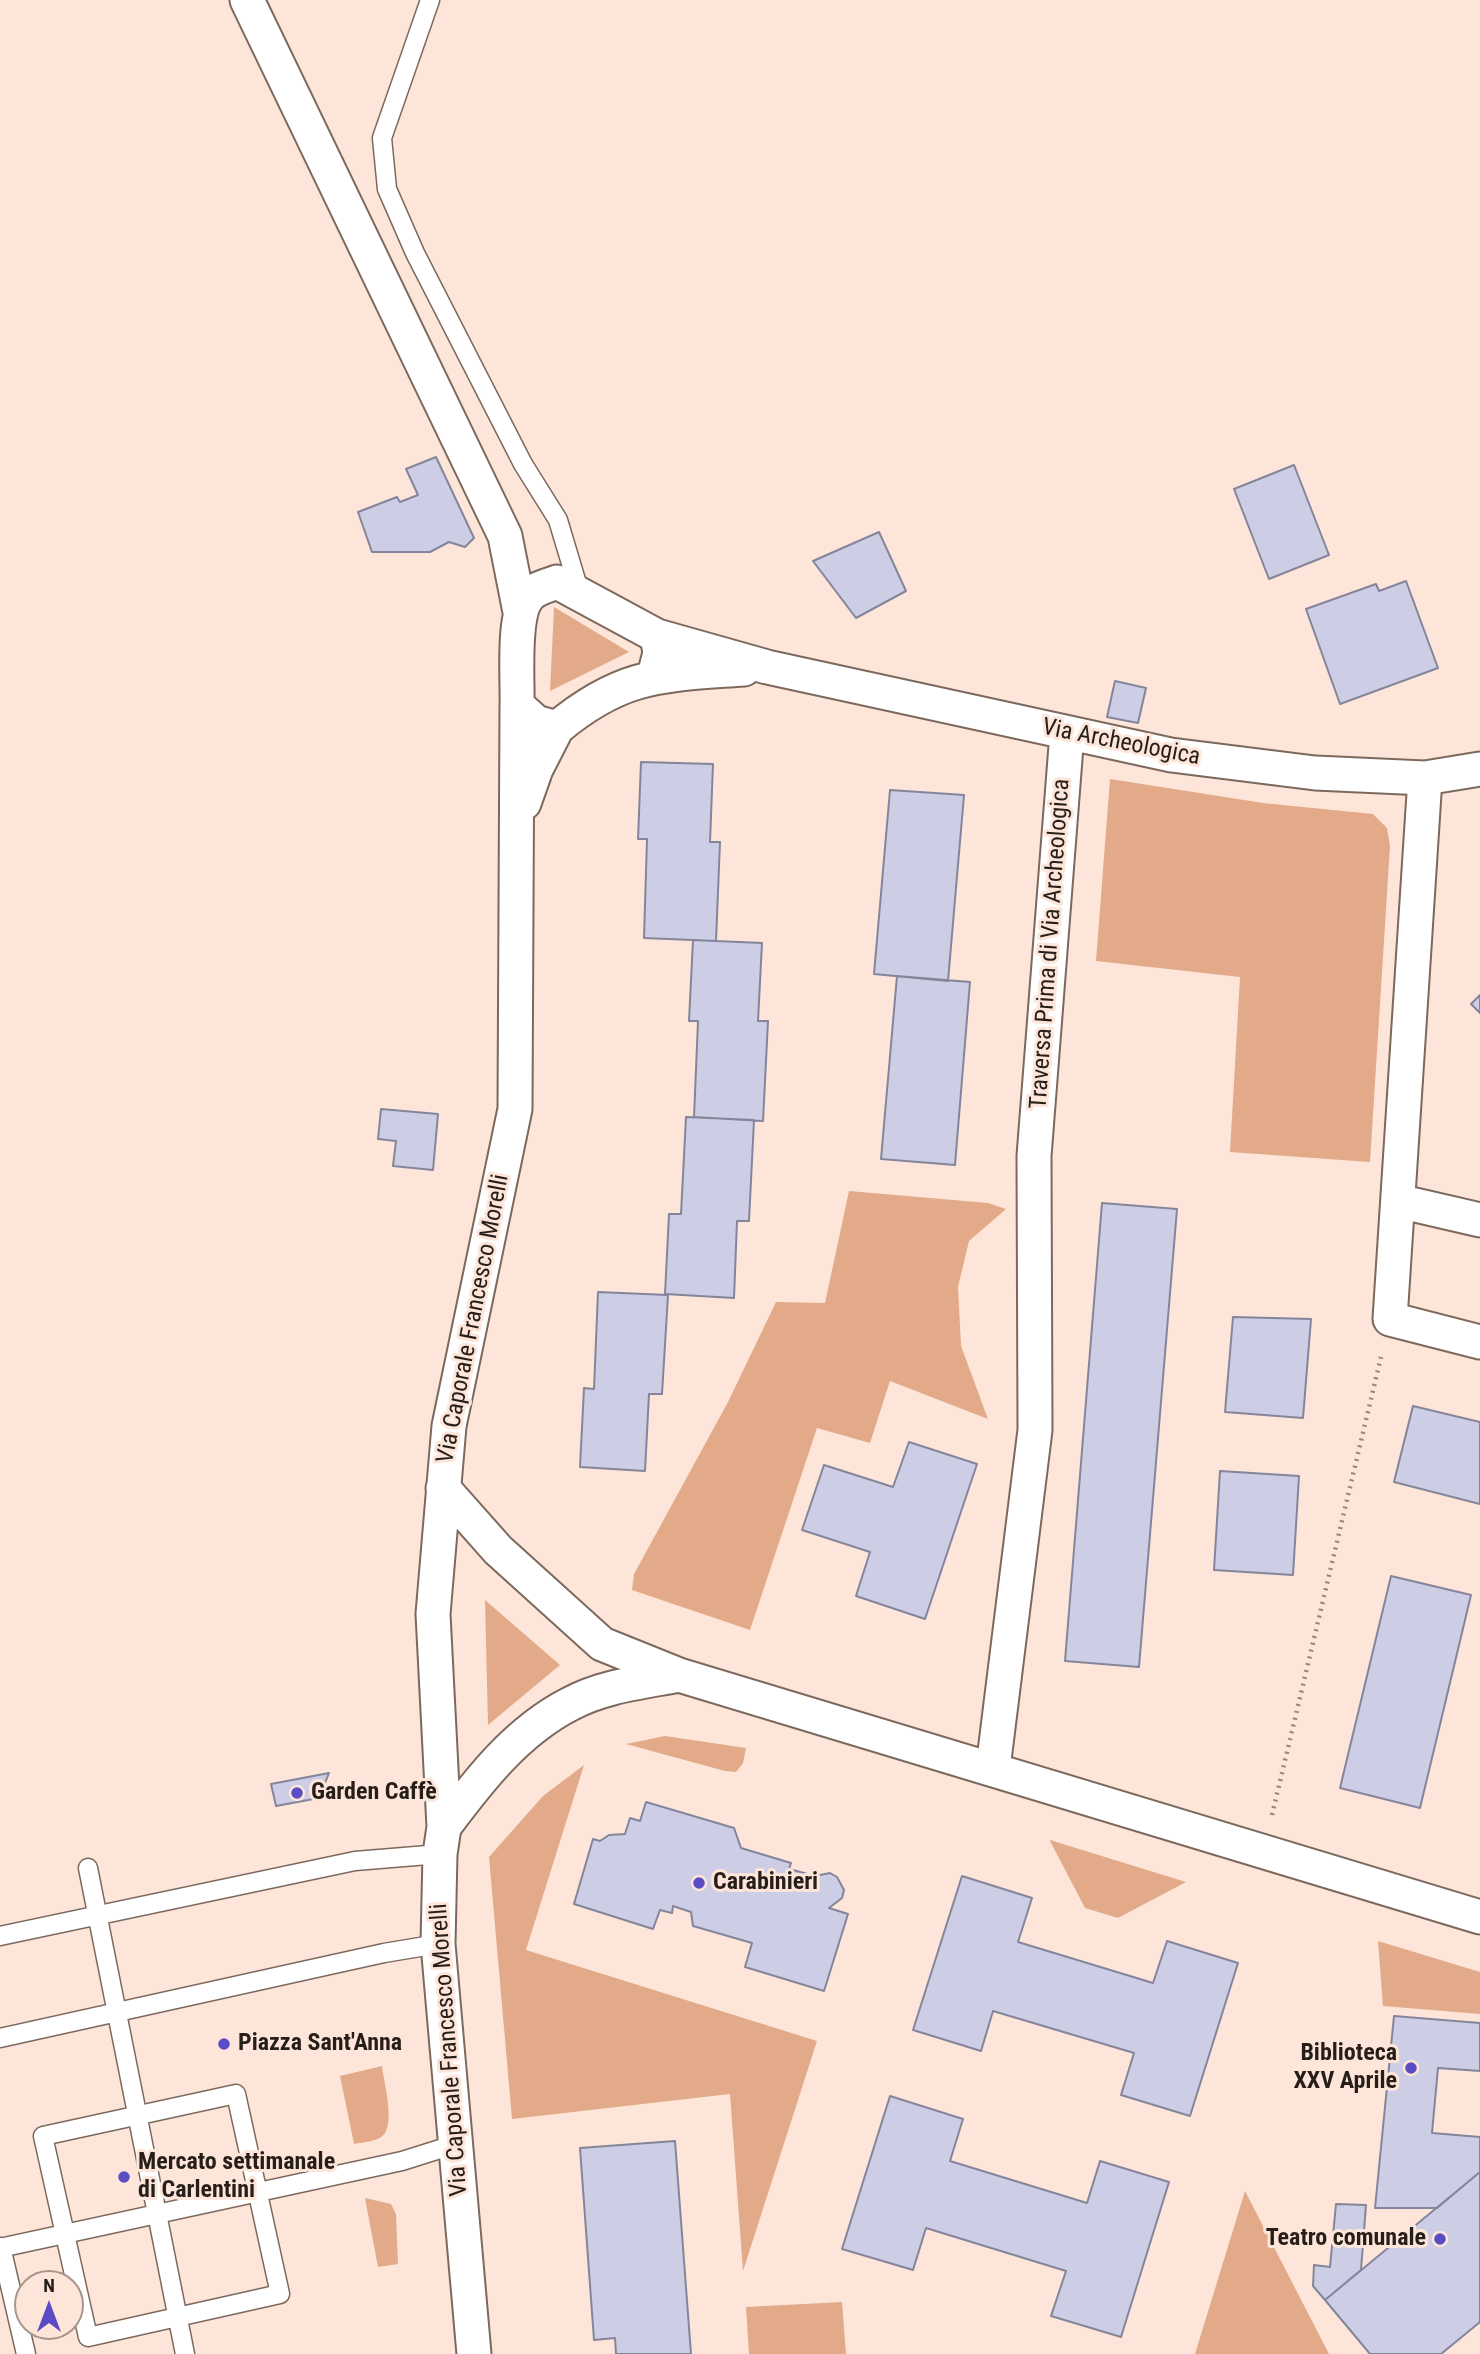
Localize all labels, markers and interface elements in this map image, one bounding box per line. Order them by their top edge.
street label: Via Archeologica [1040,714,1202,772]
street label: Traversa Prima di Via Archeologica [1025,778,1077,1110]
street label: Via Caporale Francesco Morelli [432,1172,516,1466]
place label: Garden Caffè [311,1779,437,1807]
marker: Garden Caffè [289,1785,305,1801]
place label: Carabinieri [713,1869,818,1897]
marker: Carabinieri [691,1875,707,1891]
street label: Via Caporale Francesco Morelli [425,1902,475,2198]
place label: Piazza Sant'Anna [238,2030,402,2058]
marker: Piazza Sant'Anna [216,2036,232,2052]
place label: Biblioteca XXV Aprile [1293,2040,1397,2096]
marker: Biblioteca XXV Aprile [1403,2060,1419,2076]
place label: Mercato settimanale di Carlentini [138,2149,335,2205]
marker: Mercato settimanale di Carlentini [116,2169,132,2185]
place label: Teatro comunale [1266,2225,1426,2253]
marker: Teatro comunale [1432,2231,1448,2247]
north arrow [14,2270,84,2340]
text: N [43,2274,55,2297]

